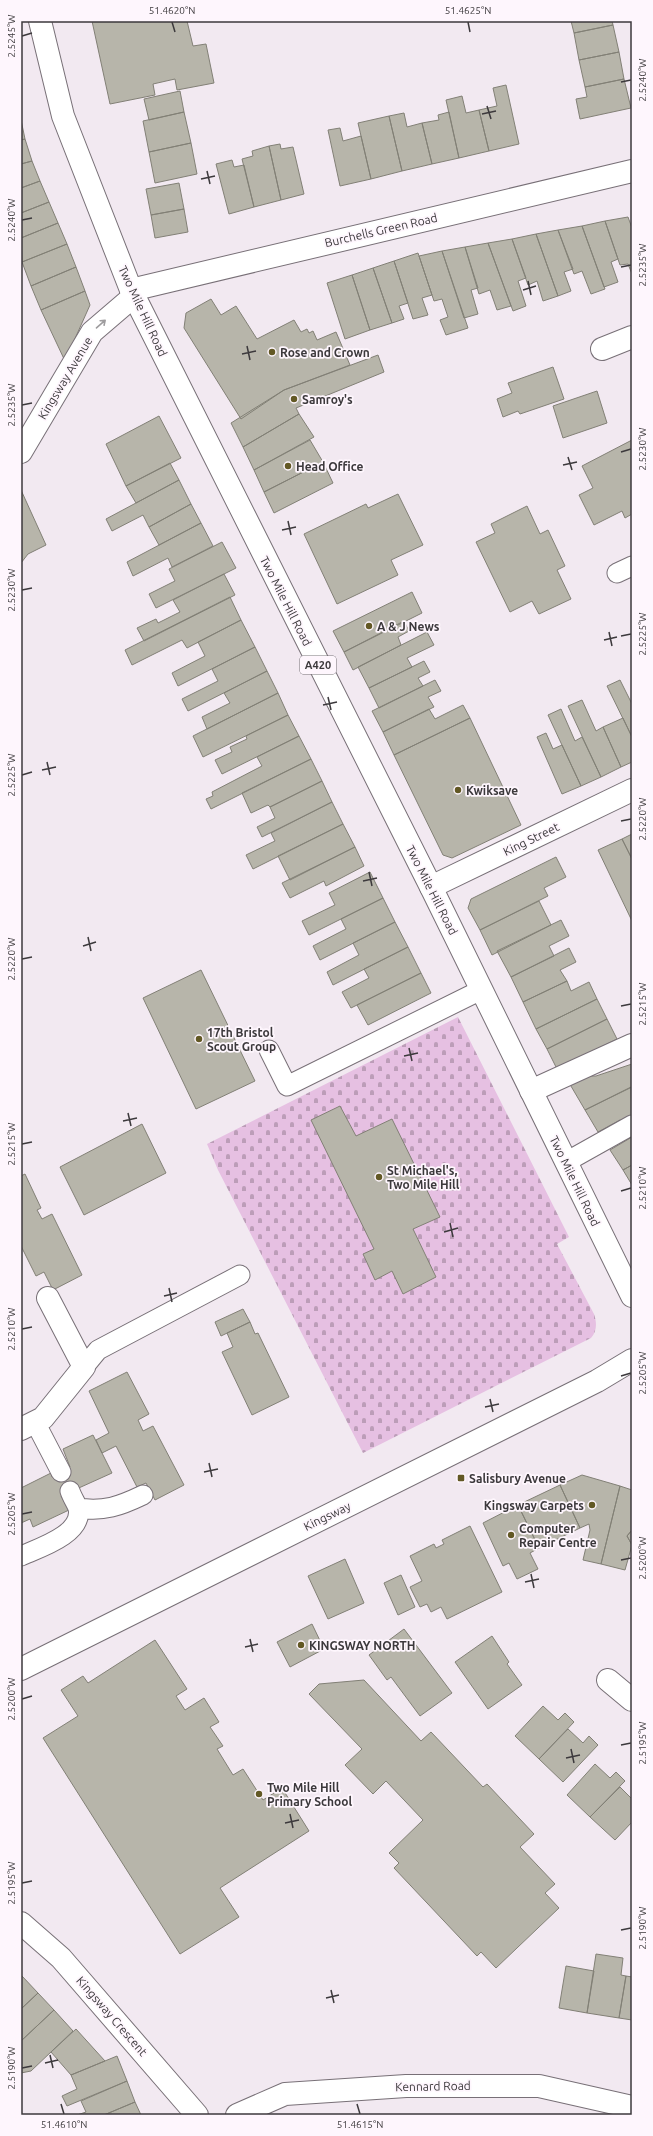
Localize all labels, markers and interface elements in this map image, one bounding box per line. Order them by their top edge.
text: 51.4620°N [149,5,195,16]
text: 51.4625°N [445,5,491,16]
text: 2.5245°W [6,14,17,58]
text: 2.5240°W [637,58,648,102]
text: 2.5240°W [6,198,17,242]
street label: Burchells Green Road [323,211,439,249]
text: 2.5235°W [637,243,648,287]
street label: Two Mile Hill Road [116,264,170,358]
one-way arrow [96,320,107,329]
street label: Kingsway Avenue [35,334,95,422]
place label: Rose and Crown [280,346,370,359]
marker: Rose and Crown [267,347,277,357]
text: 2.5235°W [6,383,17,427]
place label: Samroy's [302,393,353,406]
marker: Samroy's [289,394,299,404]
text: 2.5230°W [637,427,648,471]
place label: Head Office [296,460,363,473]
marker: Head Office [283,461,293,471]
street label: Two Mile Hill Road [258,554,314,648]
text: 2.5230°W [6,568,17,612]
text: 2.5225°W [637,612,648,656]
place label: A & J News [377,620,440,633]
marker: A & J News [364,621,374,631]
road number: A420 [300,656,336,674]
text: 2.5225°W [6,753,17,797]
place label: Kwiksave [466,784,518,797]
marker: Kwiksave [453,785,463,795]
text: 2.5220°W [637,797,648,841]
street label: King Street [501,820,561,858]
street label: Two Mile Hill Road [404,843,460,937]
text: 2.5220°W [6,937,17,981]
text: 2.5215°W [637,982,648,1026]
place label: 17th Bristol Scout Group [207,1026,276,1053]
marker: 17th Bristol Scout Group [194,1034,204,1044]
text: 2.5215°W [6,1122,17,1166]
street label: Two Mile Hill Road [548,1134,602,1228]
place label: St Michael's, Two Mile Hill [387,1164,460,1191]
text: 2.5210°W [637,1166,648,1210]
marker: St Michael's, Two Mile Hill [374,1172,384,1182]
text: 2.5210°W [6,1307,17,1351]
text: 2.5205°W [637,1351,648,1395]
place label: Salisbury Avenue [469,1472,566,1485]
marker: Salisbury Avenue [456,1473,466,1483]
text: 2.5205°W [6,1492,17,1536]
street label: Kingsway [301,1499,353,1533]
place label: Kingsway Carpets [484,1499,584,1512]
marker: Kingsway Carpets [587,1500,597,1510]
place label: Computer Repair Centre [519,1522,597,1549]
marker: Computer Repair Centre [506,1530,516,1540]
text: 2.5200°W [637,1536,648,1580]
place label: KINGSWAY NORTH [309,1639,415,1652]
marker: KINGSWAY NORTH [296,1640,306,1650]
text: 2.5200°W [6,1677,17,1721]
text: 2.5195°W [637,1721,648,1765]
place label: Two Mile Hill Primary School [267,1781,352,1808]
marker: Two Mile Hill Primary School [254,1789,264,1799]
text: 2.5195°W [6,1861,17,1905]
text: 2.5190°W [637,1906,648,1950]
street label: Kingsway Crescent [74,1974,150,2059]
text: 2.5190°W [6,2046,17,2090]
street label: Kennard Road [395,2079,471,2093]
text: 51.4610°N [41,2119,87,2130]
text: 51.4615°N [337,2119,383,2130]

